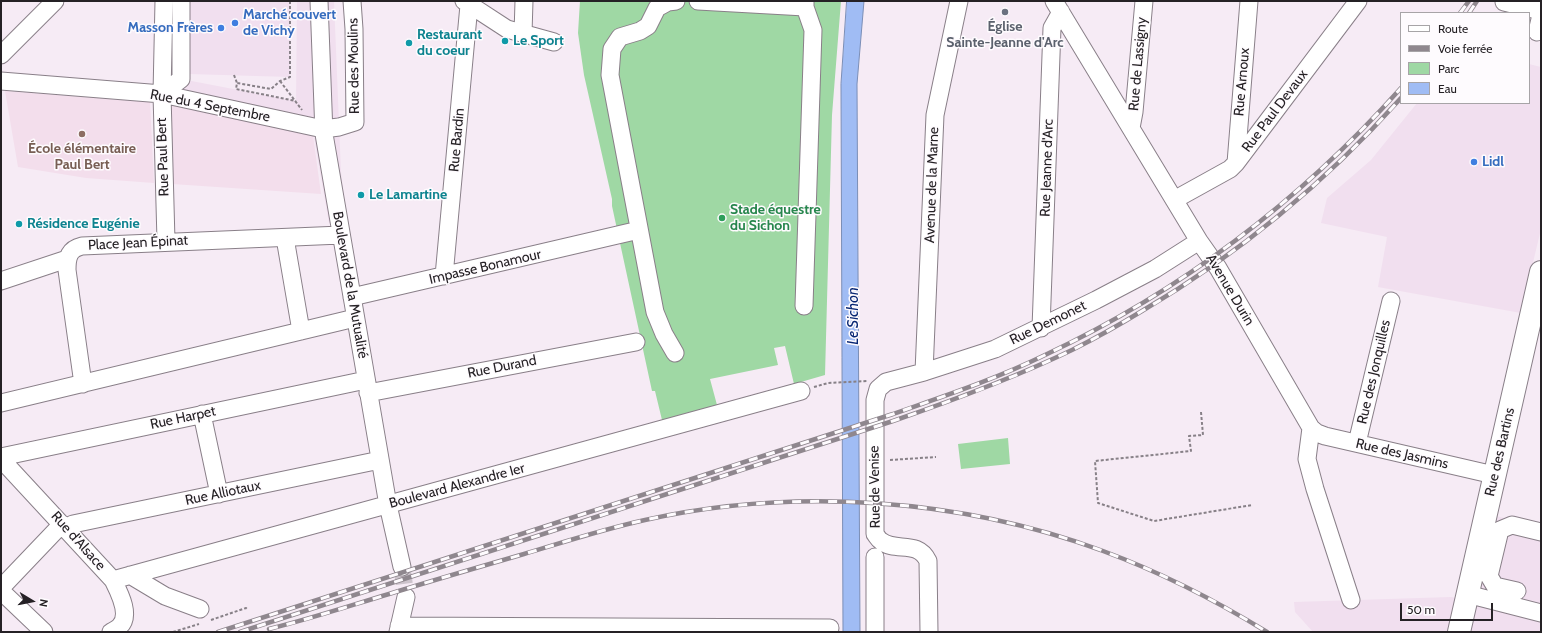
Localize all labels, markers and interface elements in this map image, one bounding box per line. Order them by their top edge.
place label: Marché couvert de Vichy [243,7,336,40]
marker: Église Sainte-Jeanne d'Arc [1000,7,1010,17]
legend [1400,12,1530,104]
street label: Rue de Lassigny [1126,16,1150,112]
marker: Marché couvert de Vichy [230,18,240,28]
street label: Rue des Moulins [345,18,363,114]
place label: Église Sainte-Jeanne d'Arc [946,19,1064,52]
place label: Masson Frères [128,20,213,36]
text: Route [1438,21,1468,36]
marker: Masson Frères [216,23,226,33]
place label: Restaurant du coeur [417,27,482,60]
place label: Le Sport [513,33,564,49]
marker: Le Sport [500,36,510,46]
marker: Restaurant du coeur [404,38,414,48]
text: Voie ferrée [1438,41,1492,56]
street label: Rue Arnoux [1231,47,1253,117]
text: Parc [1438,61,1460,76]
street label: Rue Paul Devaux [1239,66,1311,156]
text: Eau [1438,81,1457,96]
street label: Rue du 4 Septembre [149,86,271,126]
street label: Rue Bardin [446,107,468,173]
street label: Rue Paul Bert [153,117,173,197]
street label: Rue Jeanne d'Arc [1037,119,1057,217]
street label: Avenue de la Marne [922,127,942,243]
marker: École élémentaire Paul Bert [77,129,87,139]
place label: École élémentaire Paul Bert [28,141,136,174]
place label: Lidl [1482,154,1504,170]
marker: Lidl [1469,157,1479,167]
place label: Le Lamartine [369,187,447,203]
marker: Le Lamartine [356,190,366,200]
place label: Stade équestre du Sichon [730,202,821,234]
street label: Boulevard de la Mutualité [329,210,371,360]
marker: Stade équestre du Sichon [717,213,727,223]
place label: Résidence Eugénie [27,216,140,232]
marker: Résidence Eugénie [14,219,24,229]
street label: Place Jean Épinat [87,232,189,254]
street label: Impasse Bonamour [427,246,543,288]
street label: Avenue Durin [1202,251,1258,329]
water label: Le Sichon [845,287,863,345]
street label: Rue Demonet [1007,297,1089,349]
street label: Rue des Jonquilles [1354,318,1394,426]
street label: Rue Durand [466,352,538,382]
street label: Rue Harpet [149,403,217,433]
street label: Rue des Bartins [1482,406,1518,498]
street label: Rue des Jasmins [1354,435,1450,473]
street label: Rue de Venise [866,446,884,528]
street label: Boulevard Alexandre Ier [387,460,527,512]
street label: Rue Alliotaux [184,477,262,509]
street label: Rue d'Alsace [47,508,109,574]
north arrow [12,581,52,621]
scale bar [1402,595,1495,621]
text: N [36,598,51,608]
text: 50 m [1407,602,1435,617]

